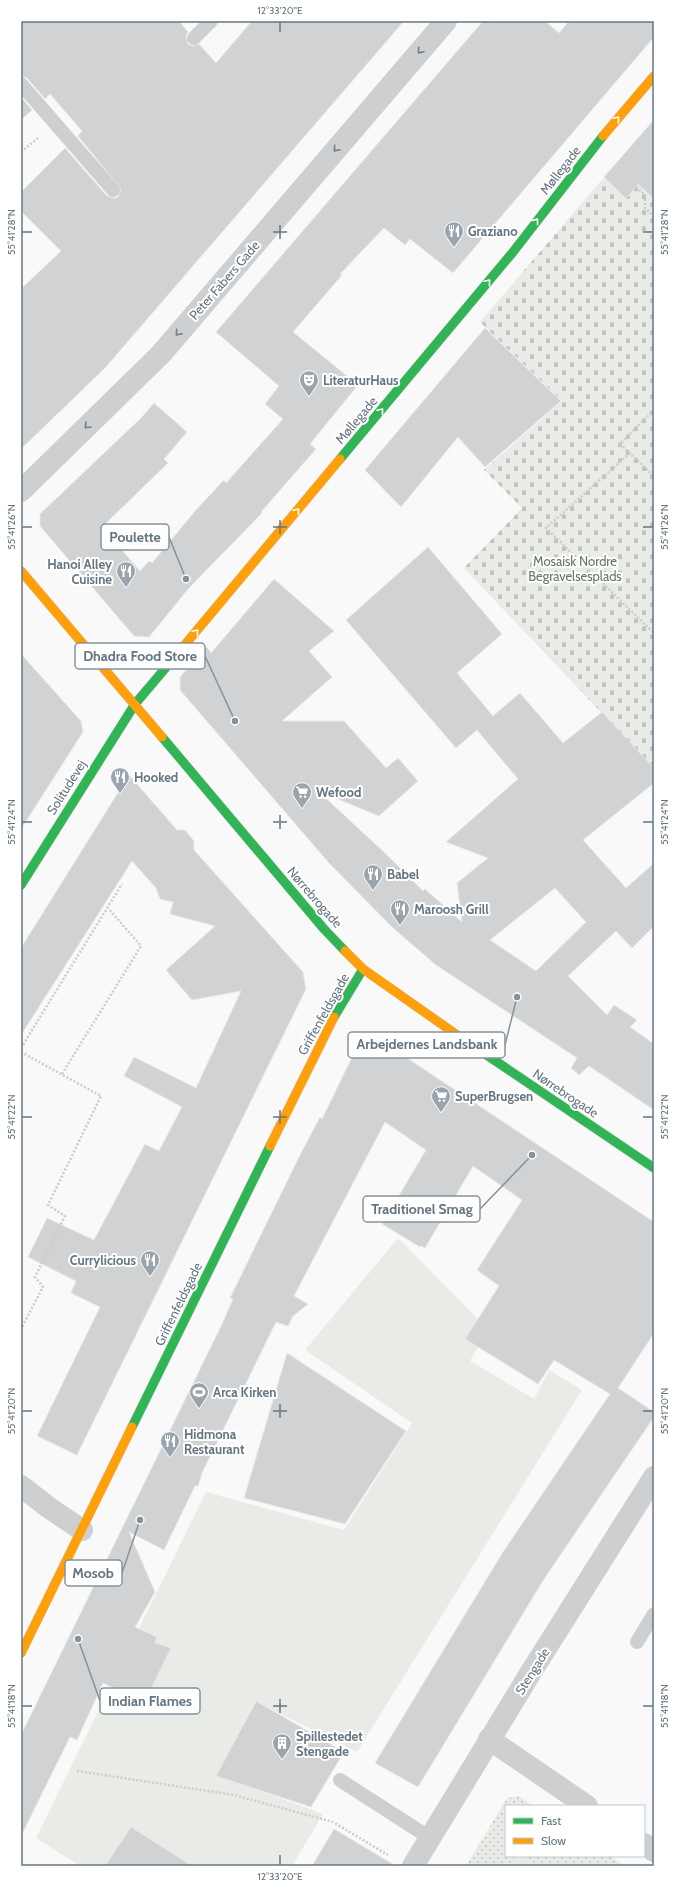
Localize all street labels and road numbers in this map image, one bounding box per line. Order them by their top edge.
street label: Møllegade [536,142,584,197]
street label: Peter Fabers Gade [185,237,263,323]
street label: Møllegade [332,393,381,447]
street label: Solitudevej [43,757,90,818]
street label: Nørrebrogade [284,863,346,931]
street label: Griffenfeldsgade [294,970,352,1058]
street label: Nørrebrogade [530,1065,602,1121]
street label: Griffenfeldsgade [151,1259,205,1348]
street label: Stengade [511,1644,553,1697]

